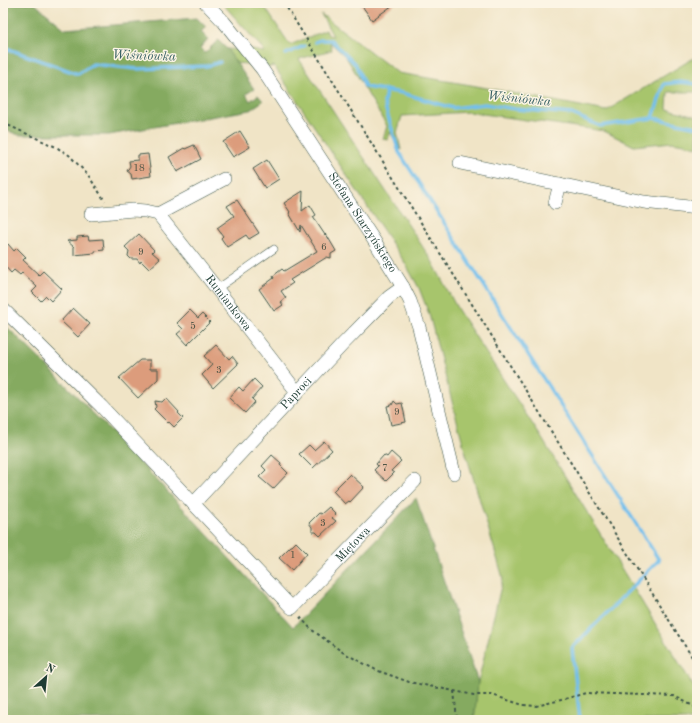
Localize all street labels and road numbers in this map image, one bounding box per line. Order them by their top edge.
street label: Stefana Starzyńskiego [325,171,399,275]
street label: Rumiankowa [203,273,253,333]
street label: Paproci [279,375,314,412]
street label: Miętowa [334,525,373,565]

